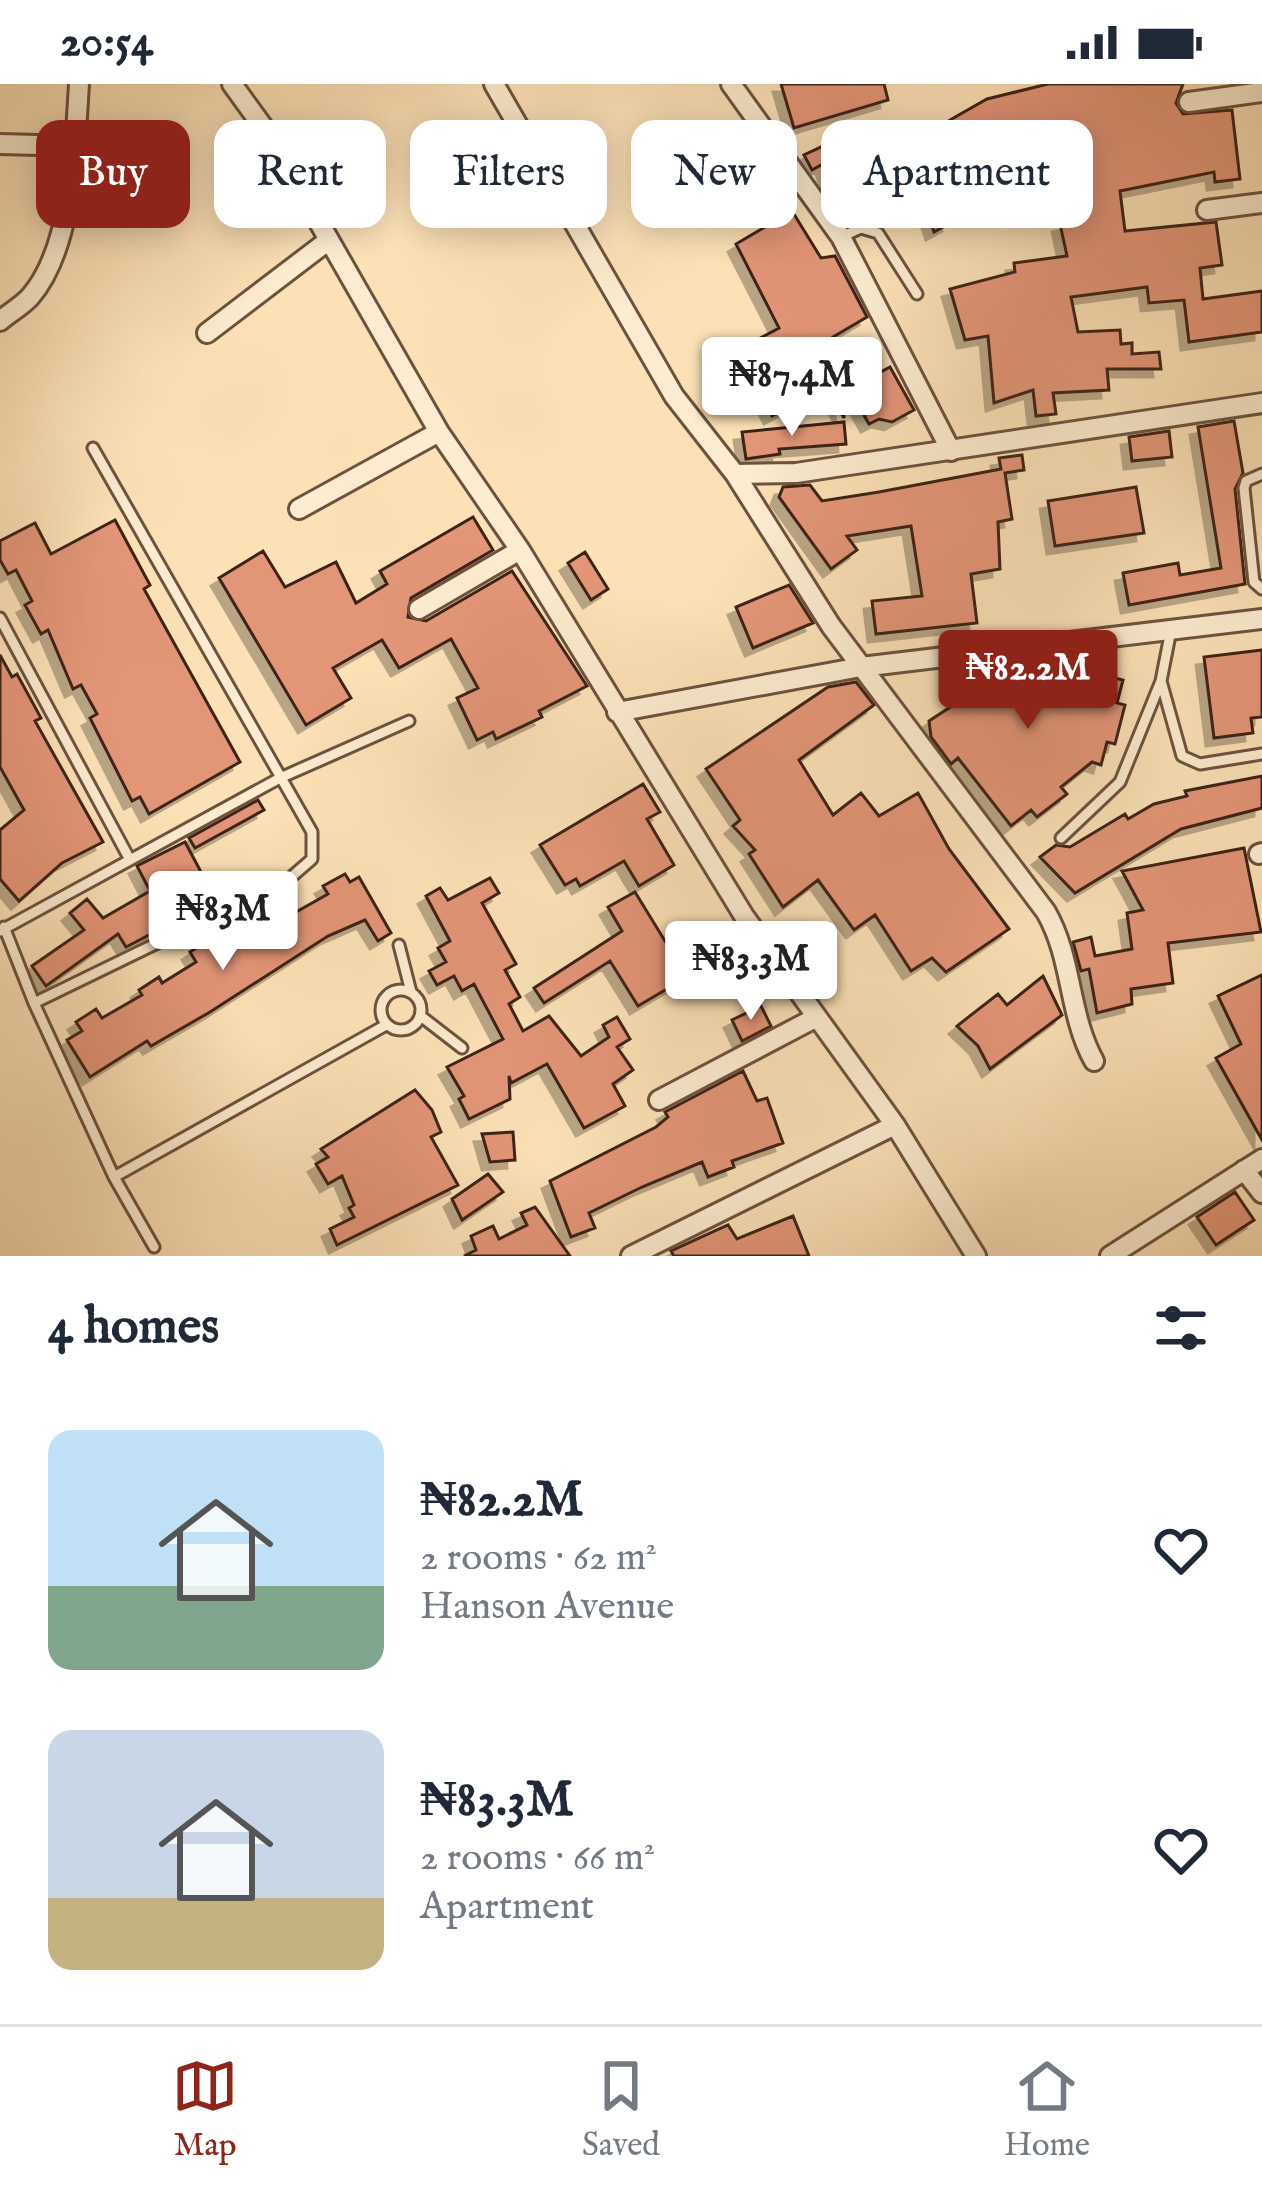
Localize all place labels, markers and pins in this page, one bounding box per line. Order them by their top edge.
pin: ₦87.4M [694,337,890,439]
pin: ₦82.2M [930,630,1126,732]
pin: ₦83M [152,871,294,973]
pin: ₦83.3M [653,921,849,1023]

